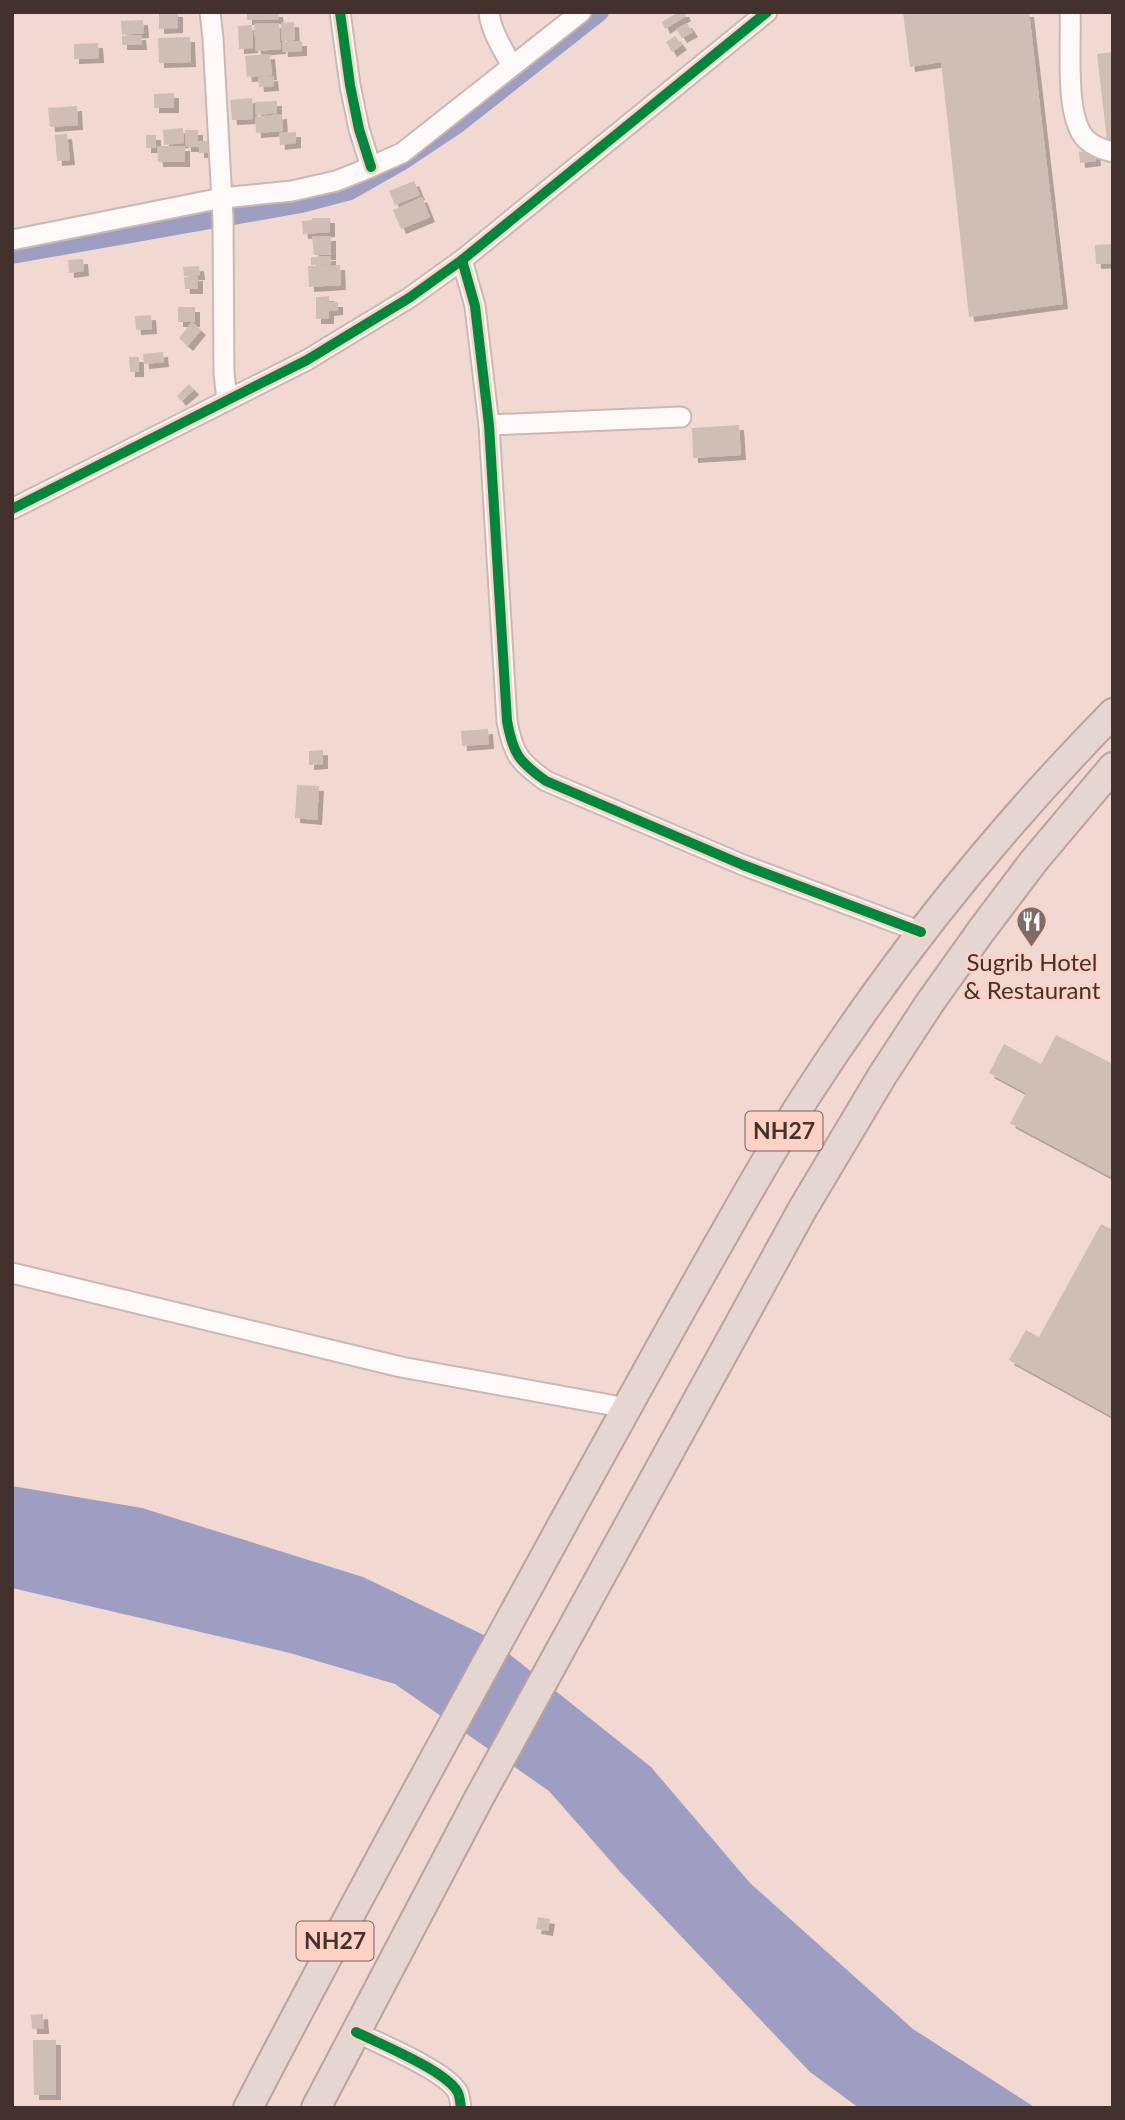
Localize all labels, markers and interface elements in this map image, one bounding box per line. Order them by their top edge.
restaurant icon: Sugrib Hotel & Restaurant [1015,904,1049,948]
place label: Sugrib Hotel & Restaurant [964,947,1101,1004]
road number: NH27 [746,1112,822,1150]
road number: NH27 [296,1922,374,1960]

